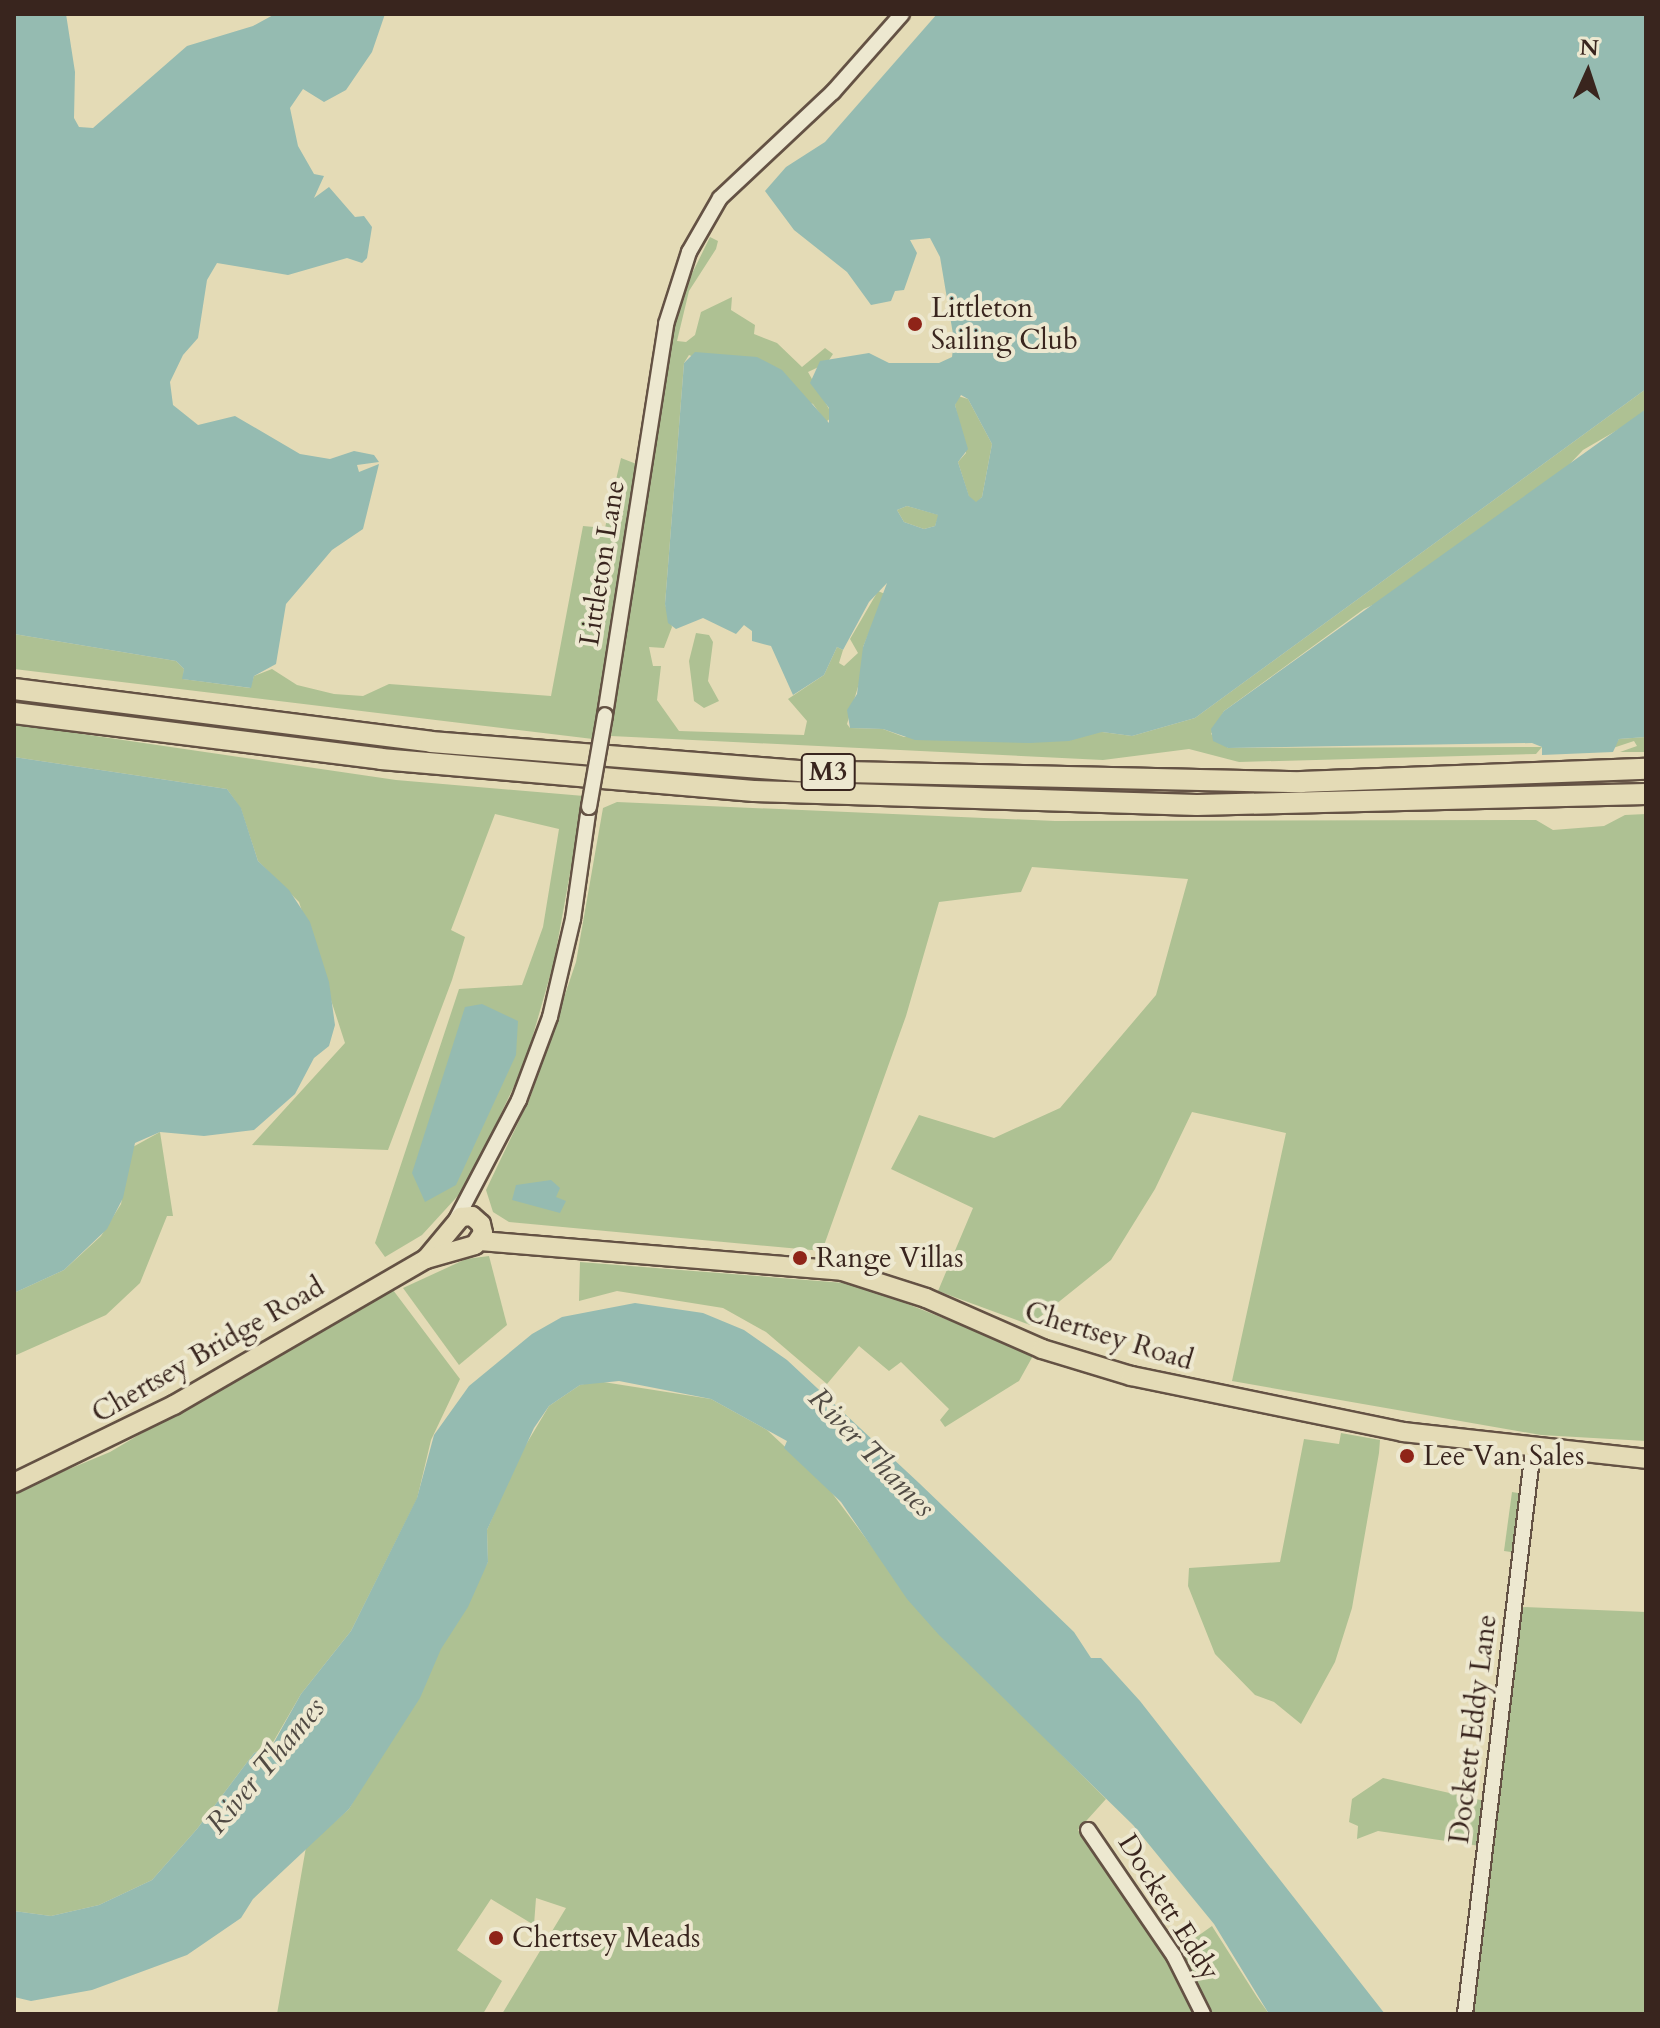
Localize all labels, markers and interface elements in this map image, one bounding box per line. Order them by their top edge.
north arrow [1548,32,1628,112]
text: N [1579,33,1600,64]
place label: Littleton Sailing Club [931,291,1078,357]
marker: Littleton Sailing Club [906,315,924,333]
street label: Littleton Lane [572,478,632,648]
road number: M3 [800,750,856,794]
place label: Range Villas [816,1241,964,1275]
marker: Range Villas [791,1249,809,1267]
street label: Chertsey Bridge Road [86,1270,330,1430]
street label: Chertsey Road [1021,1294,1197,1378]
water label: River Thames [800,1381,942,1525]
place label: Lee Van Sales [1423,1439,1584,1473]
marker: Lee Van Sales [1398,1447,1416,1465]
street label: Dockett Eddy Lane [1442,1612,1504,1846]
water label: River Thames [199,1691,333,1841]
street label: Dockett Eddy [1111,1828,1227,1986]
place label: Chertsey Meads [512,1921,700,1955]
marker: Chertsey Meads [487,1929,505,1947]

